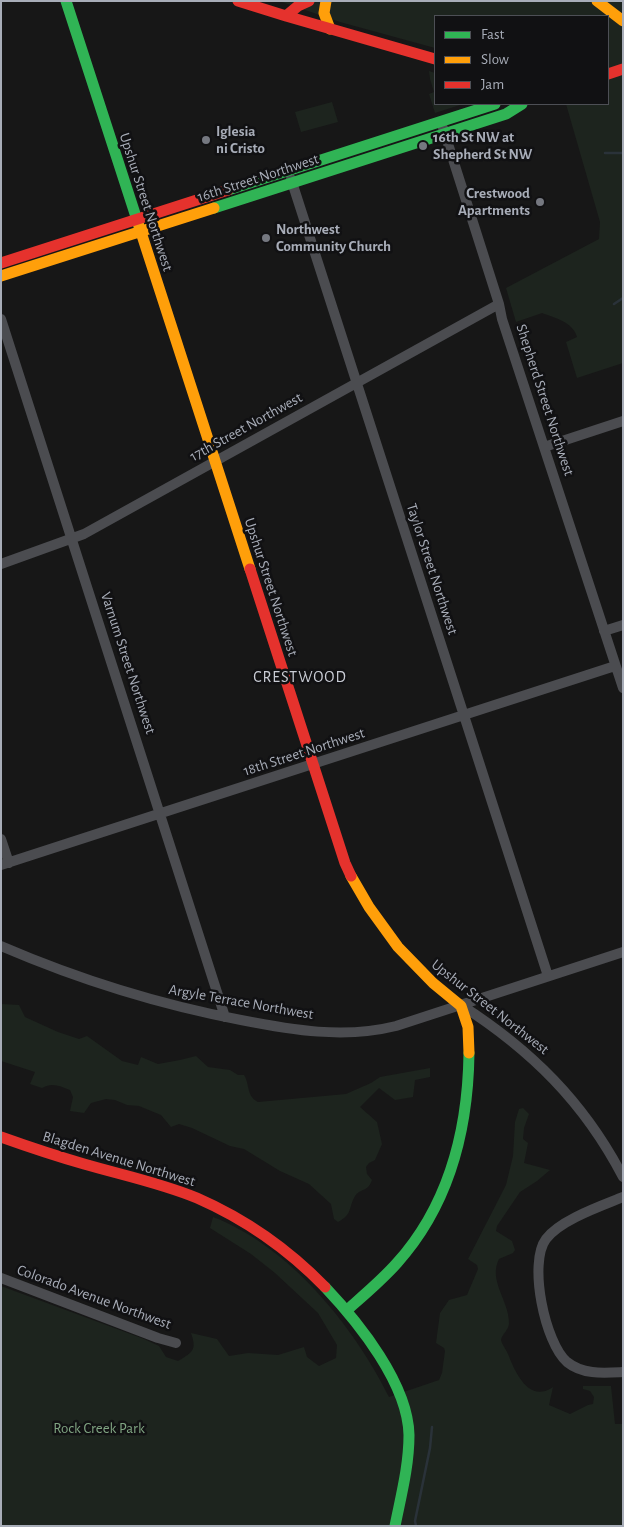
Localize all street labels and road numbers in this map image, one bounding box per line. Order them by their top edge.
street label: Upshur Street Northwest [115,131,177,273]
street label: 16th Street Northwest [195,150,321,206]
street label: Shepherd Street Northwest [512,322,578,478]
street label: 17th Street Northwest [187,389,305,465]
street label: Taylor Street Northwest [402,501,462,637]
street label: Upshur Street Northwest [240,516,302,658]
street label: Varnum Street Northwest [97,590,159,736]
street label: 18th Street Northwest [241,724,367,780]
street label: Upshur Street Northwest [428,956,552,1058]
street label: Argyle Terrace Northwest [167,980,315,1024]
street label: Blagden Avenue Northwest [41,1127,197,1191]
street label: Colorado Avenue Northwest [14,1261,174,1333]

